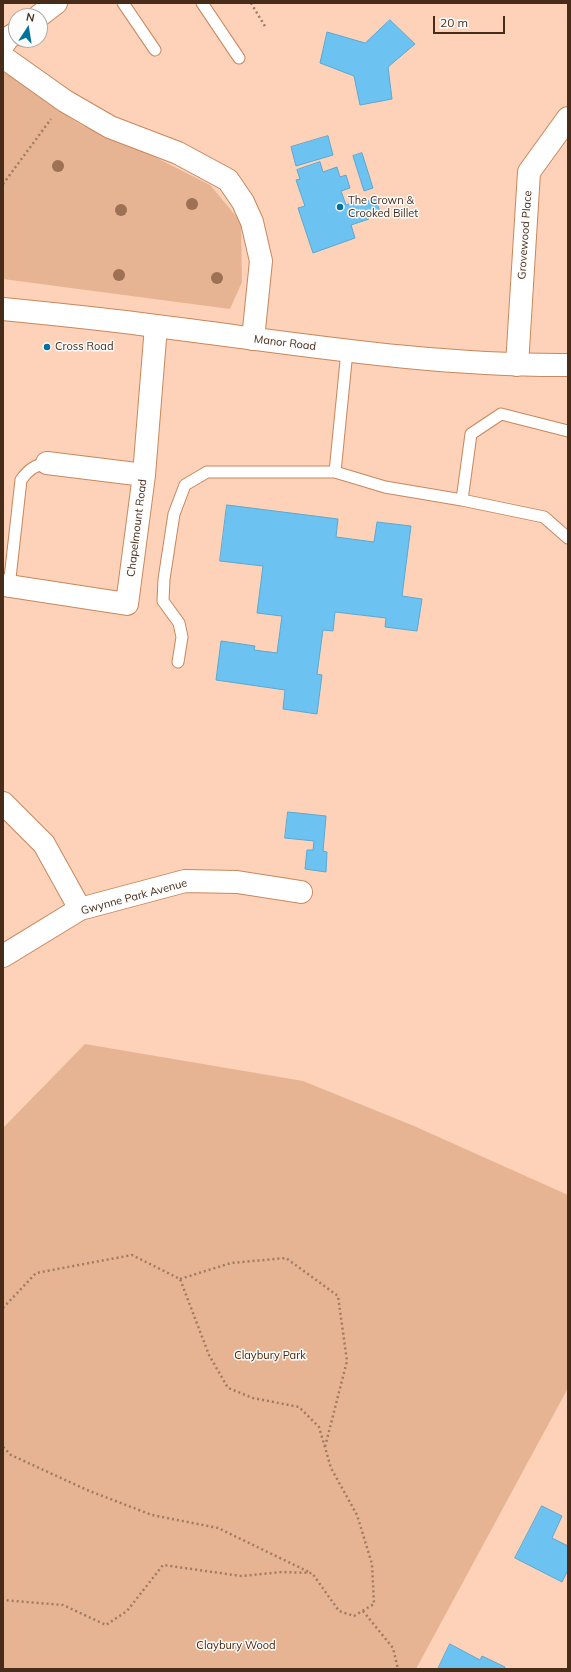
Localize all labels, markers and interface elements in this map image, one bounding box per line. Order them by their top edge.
north arrow [8,8,48,48]
scale bar [435,8,507,34]
text: N [25,10,36,25]
text: 20 m [440,15,468,30]
street label: Grovewood Place [515,190,535,280]
place label: The Crown & Crooked Billet [348,194,418,220]
marker: The Crown & Crooked Billet [335,202,345,212]
street label: Manor Road [253,333,317,353]
place label: Cross Road [55,340,113,354]
marker: Cross Road [42,342,52,352]
street label: Chapelmount Road [124,478,150,578]
street label: Gwynne Park Avenue [79,876,189,918]
park label: Claybury Park [234,1349,306,1363]
park label: Claybury Wood [196,1639,276,1653]

